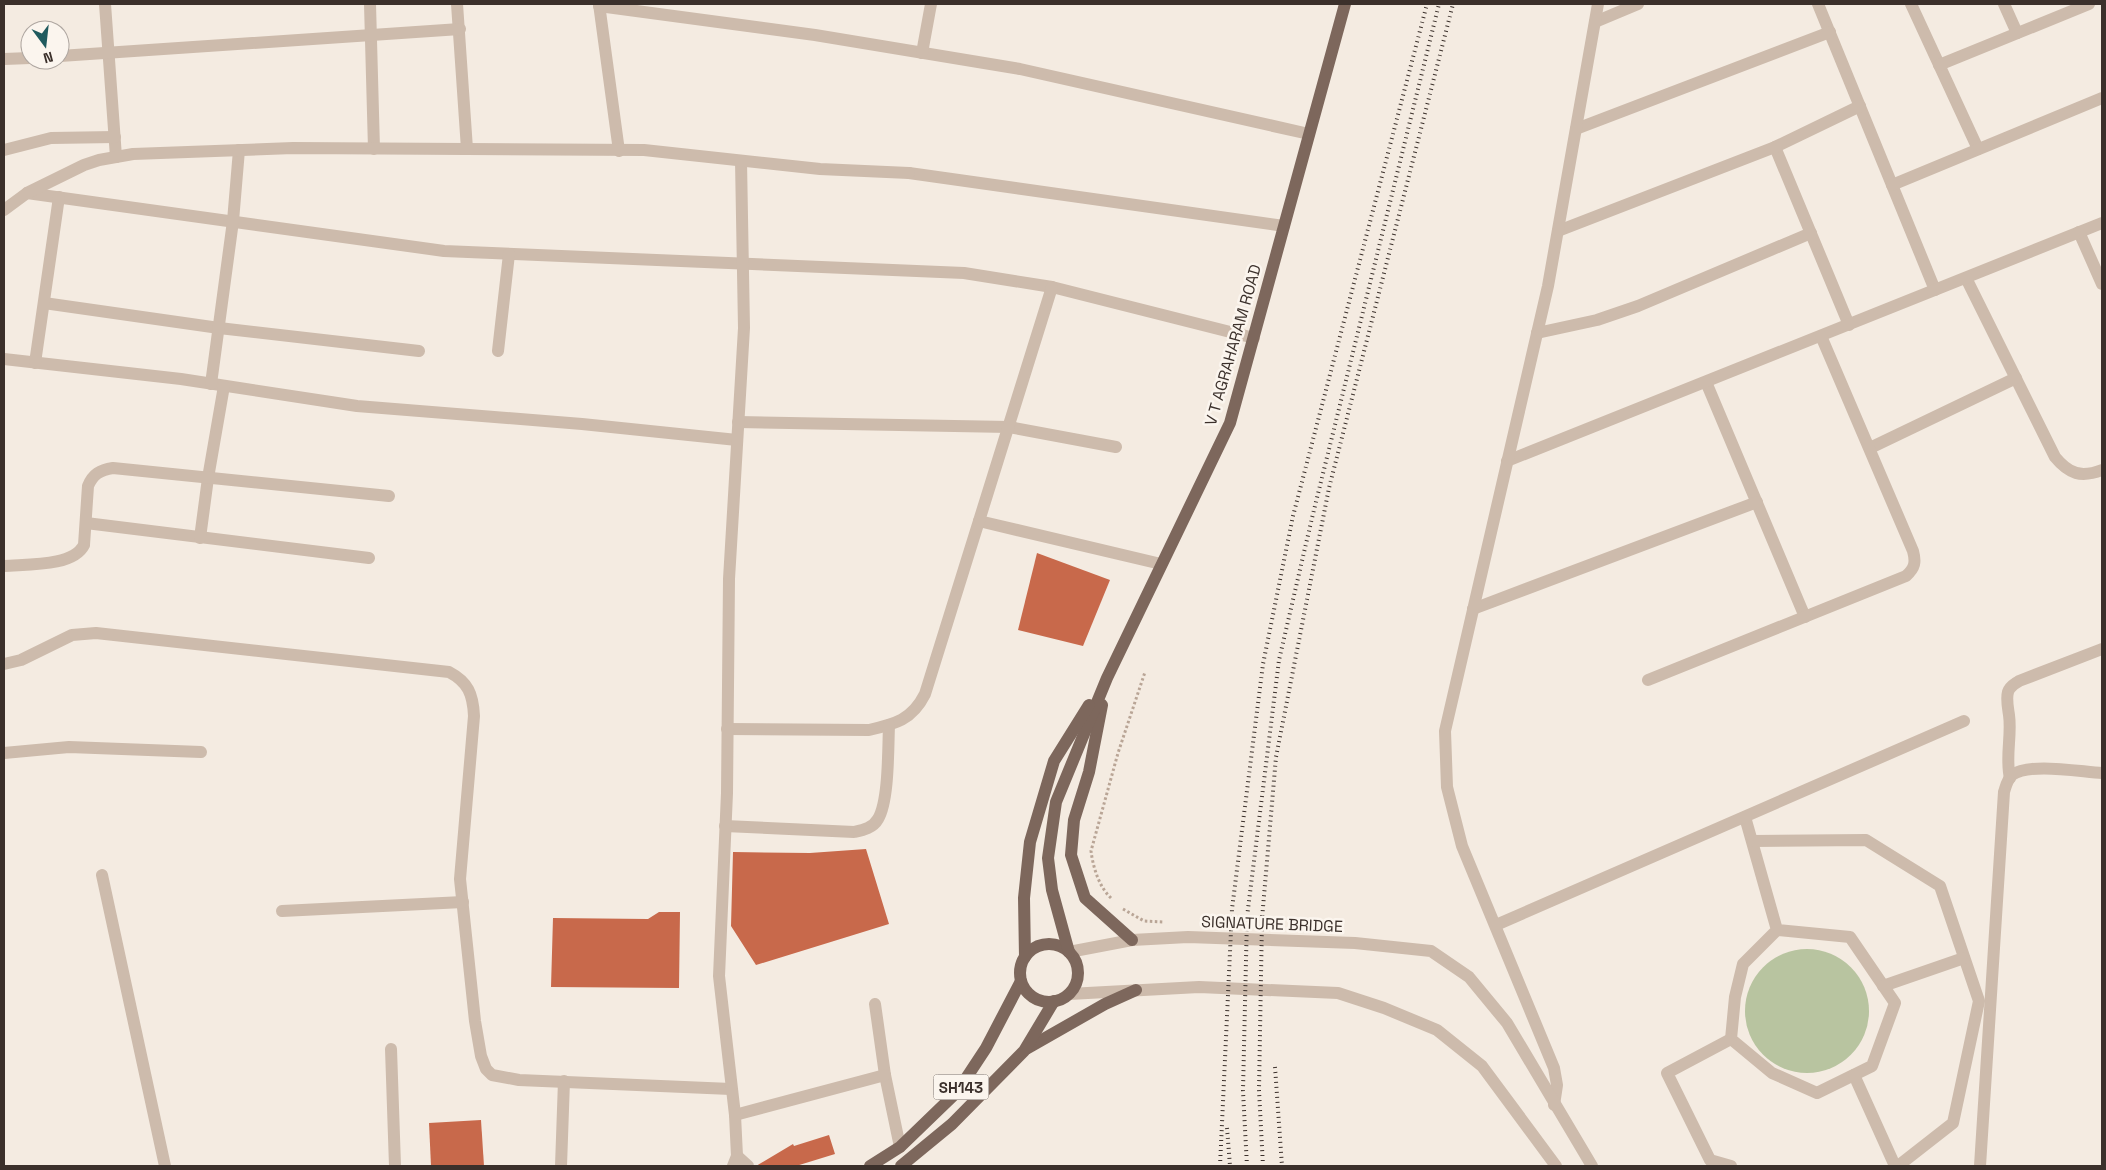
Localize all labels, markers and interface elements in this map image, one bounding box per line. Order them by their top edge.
north arrow [20,20,70,70]
text: N [41,48,55,67]
street label: V T AGRAHARAM ROAD [1200,262,1266,428]
street label: SIGNATURE BRIDGE [1201,911,1343,937]
road number: SH143 [934,1074,988,1100]

